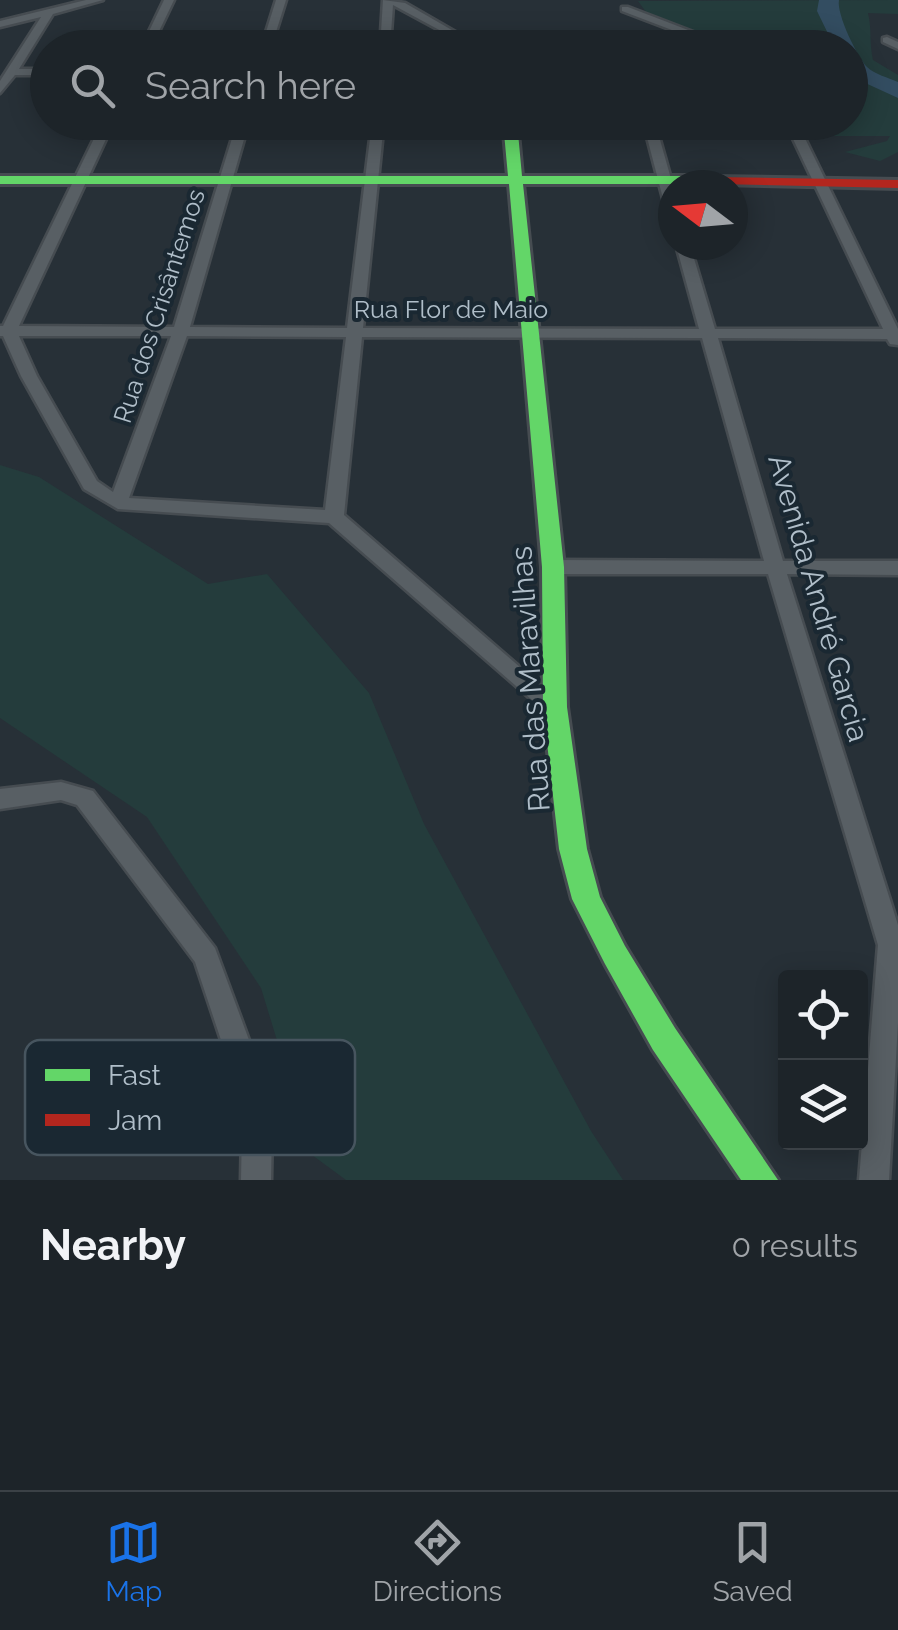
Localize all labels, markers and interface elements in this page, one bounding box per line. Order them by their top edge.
search box [30,30,868,140]
icon: search [65,58,120,113]
text: Search here [145,63,356,108]
north arrow [658,170,748,260]
street label: Rua dos Crisântemos [107,185,211,427]
street label: Rua Flor de Maio [354,294,548,324]
street label: Avenida André Garcia [761,450,877,746]
street label: Rua das Maravilhas [503,545,557,813]
map controls [778,970,868,1150]
button: locate [778,970,868,1060]
legend [25,1040,355,1155]
text: Fast [108,1059,161,1092]
button: layers [778,1060,868,1150]
text: Jam [108,1104,162,1137]
text: Nearby [40,1221,186,1270]
text: 0 results [731,1227,858,1264]
tab: Map [105,1515,162,1608]
tab: Directions [373,1515,502,1608]
tab: Saved [713,1515,793,1608]

